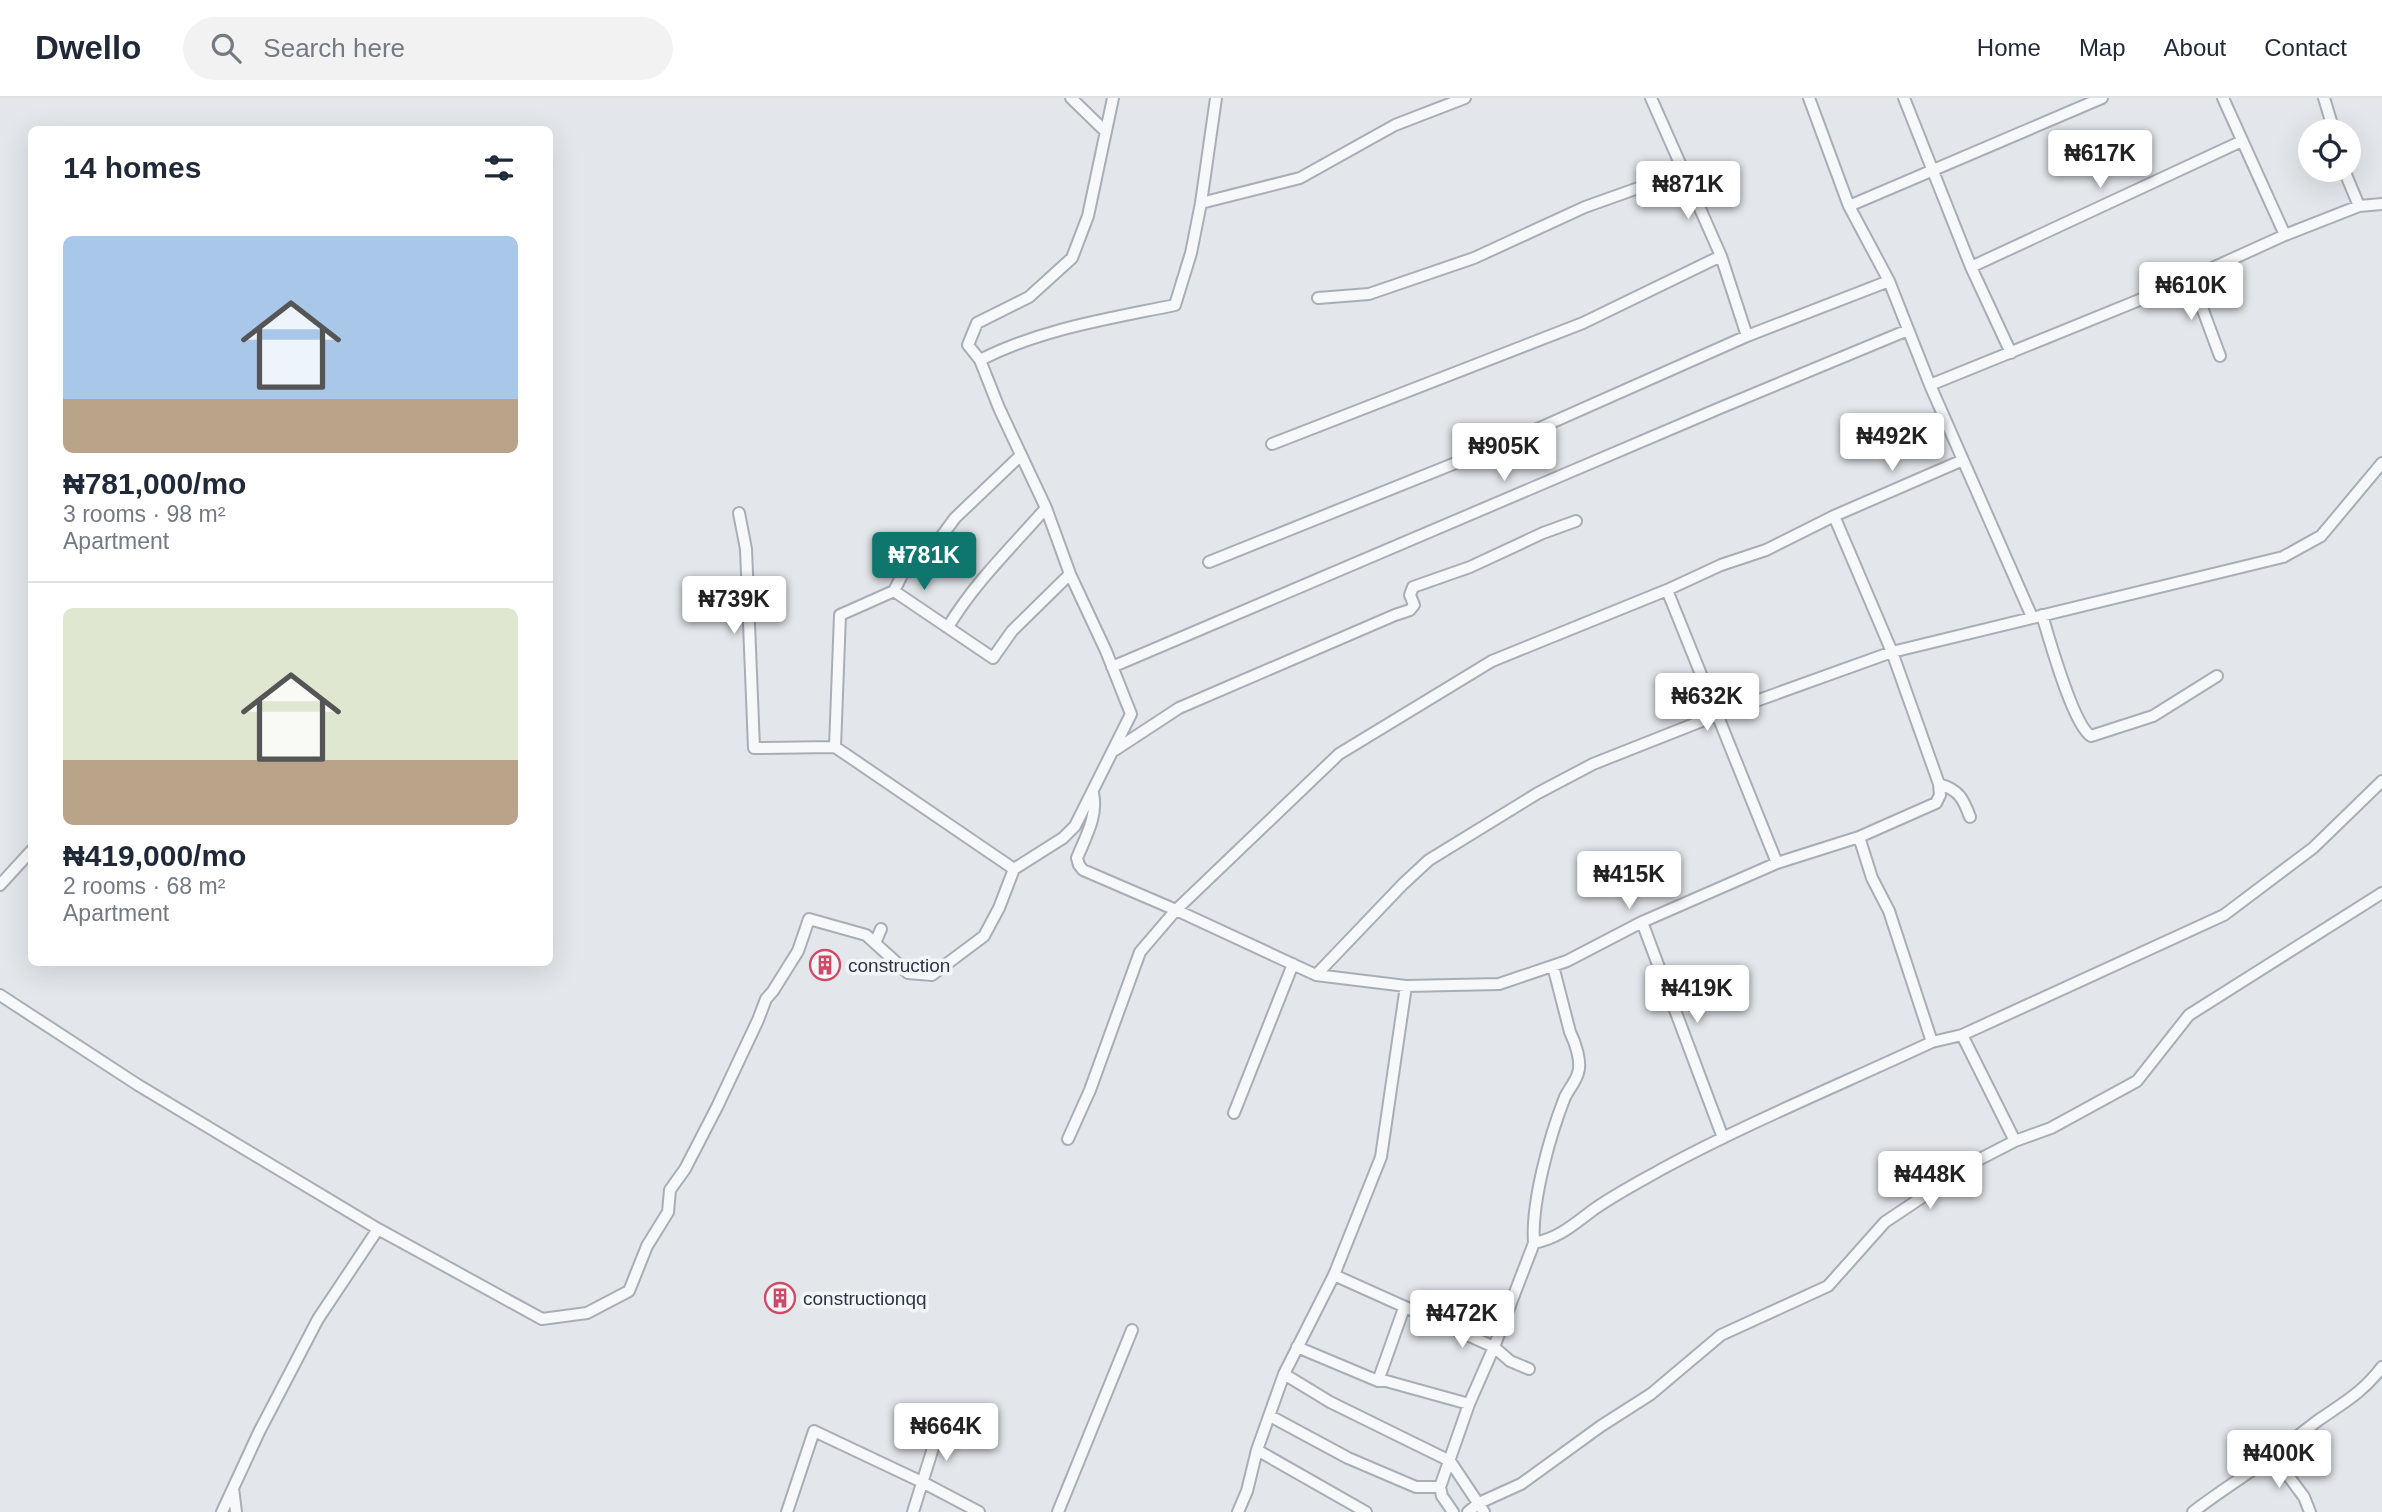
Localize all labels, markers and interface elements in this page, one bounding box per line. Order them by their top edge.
search box [183,17,673,80]
text: Dwello [35,29,141,66]
icon: search [207,29,245,67]
text: Search here [263,33,405,63]
text: Home [1977,34,2041,61]
text: Map [2079,34,2126,61]
text: About [2164,34,2226,61]
text: Contact [2264,34,2347,61]
map controls [2298,119,2361,182]
button: locate [2298,119,2361,182]
pin: ₦617K [2051,130,2149,190]
text: ₦617K [2064,140,2136,166]
icon: filters [480,149,518,187]
text: 14 homes [63,151,201,184]
pin: ₦871K [1639,162,1737,221]
text: ₦871K [1652,171,1724,197]
pin: ₦610K [2142,262,2240,322]
text: ₦610K [2155,272,2227,298]
icon: home [228,282,354,408]
pin: ₦492K [1843,414,1941,473]
text: ₦492K [1856,423,1928,449]
pin: ₦905K [1455,424,1553,483]
text: ₦905K [1468,433,1540,459]
text: ₦781,000/mo [63,467,246,500]
text: 3 rooms · 98 m² [63,501,225,527]
text: Apartment [63,528,169,554]
pin: ₦781K [875,532,973,592]
text: ₦781K [888,542,960,568]
pin: ₦739K [685,576,783,636]
text: ₦739K [698,586,770,612]
icon: home [228,654,354,780]
pin: ₦632K [1658,674,1756,733]
text: ₦632K [1671,683,1743,709]
text: ₦419,000/mo [63,839,246,872]
pin: ₦415K [1580,852,1678,911]
text: ₦415K [1593,861,1665,887]
text: 2 rooms · 68 m² [63,873,225,899]
text: Apartment [63,900,169,926]
building icon: construction [808,948,842,982]
place label: construction [848,955,950,976]
pin: ₦419K [1648,965,1746,1025]
text: ₦419K [1661,975,1733,1001]
pin: ₦448K [1881,1152,1979,1211]
text: ₦448K [1894,1161,1966,1187]
building icon: constructionqq [763,1281,797,1315]
place label: constructionqq [803,1288,927,1309]
pin: ₦472K [1413,1290,1511,1350]
text: ₦472K [1426,1300,1498,1326]
pin: ₦664K [897,1404,995,1463]
text: ₦664K [910,1413,982,1439]
pin: ₦400K [2230,1430,2328,1490]
text: ₦400K [2243,1440,2315,1466]

